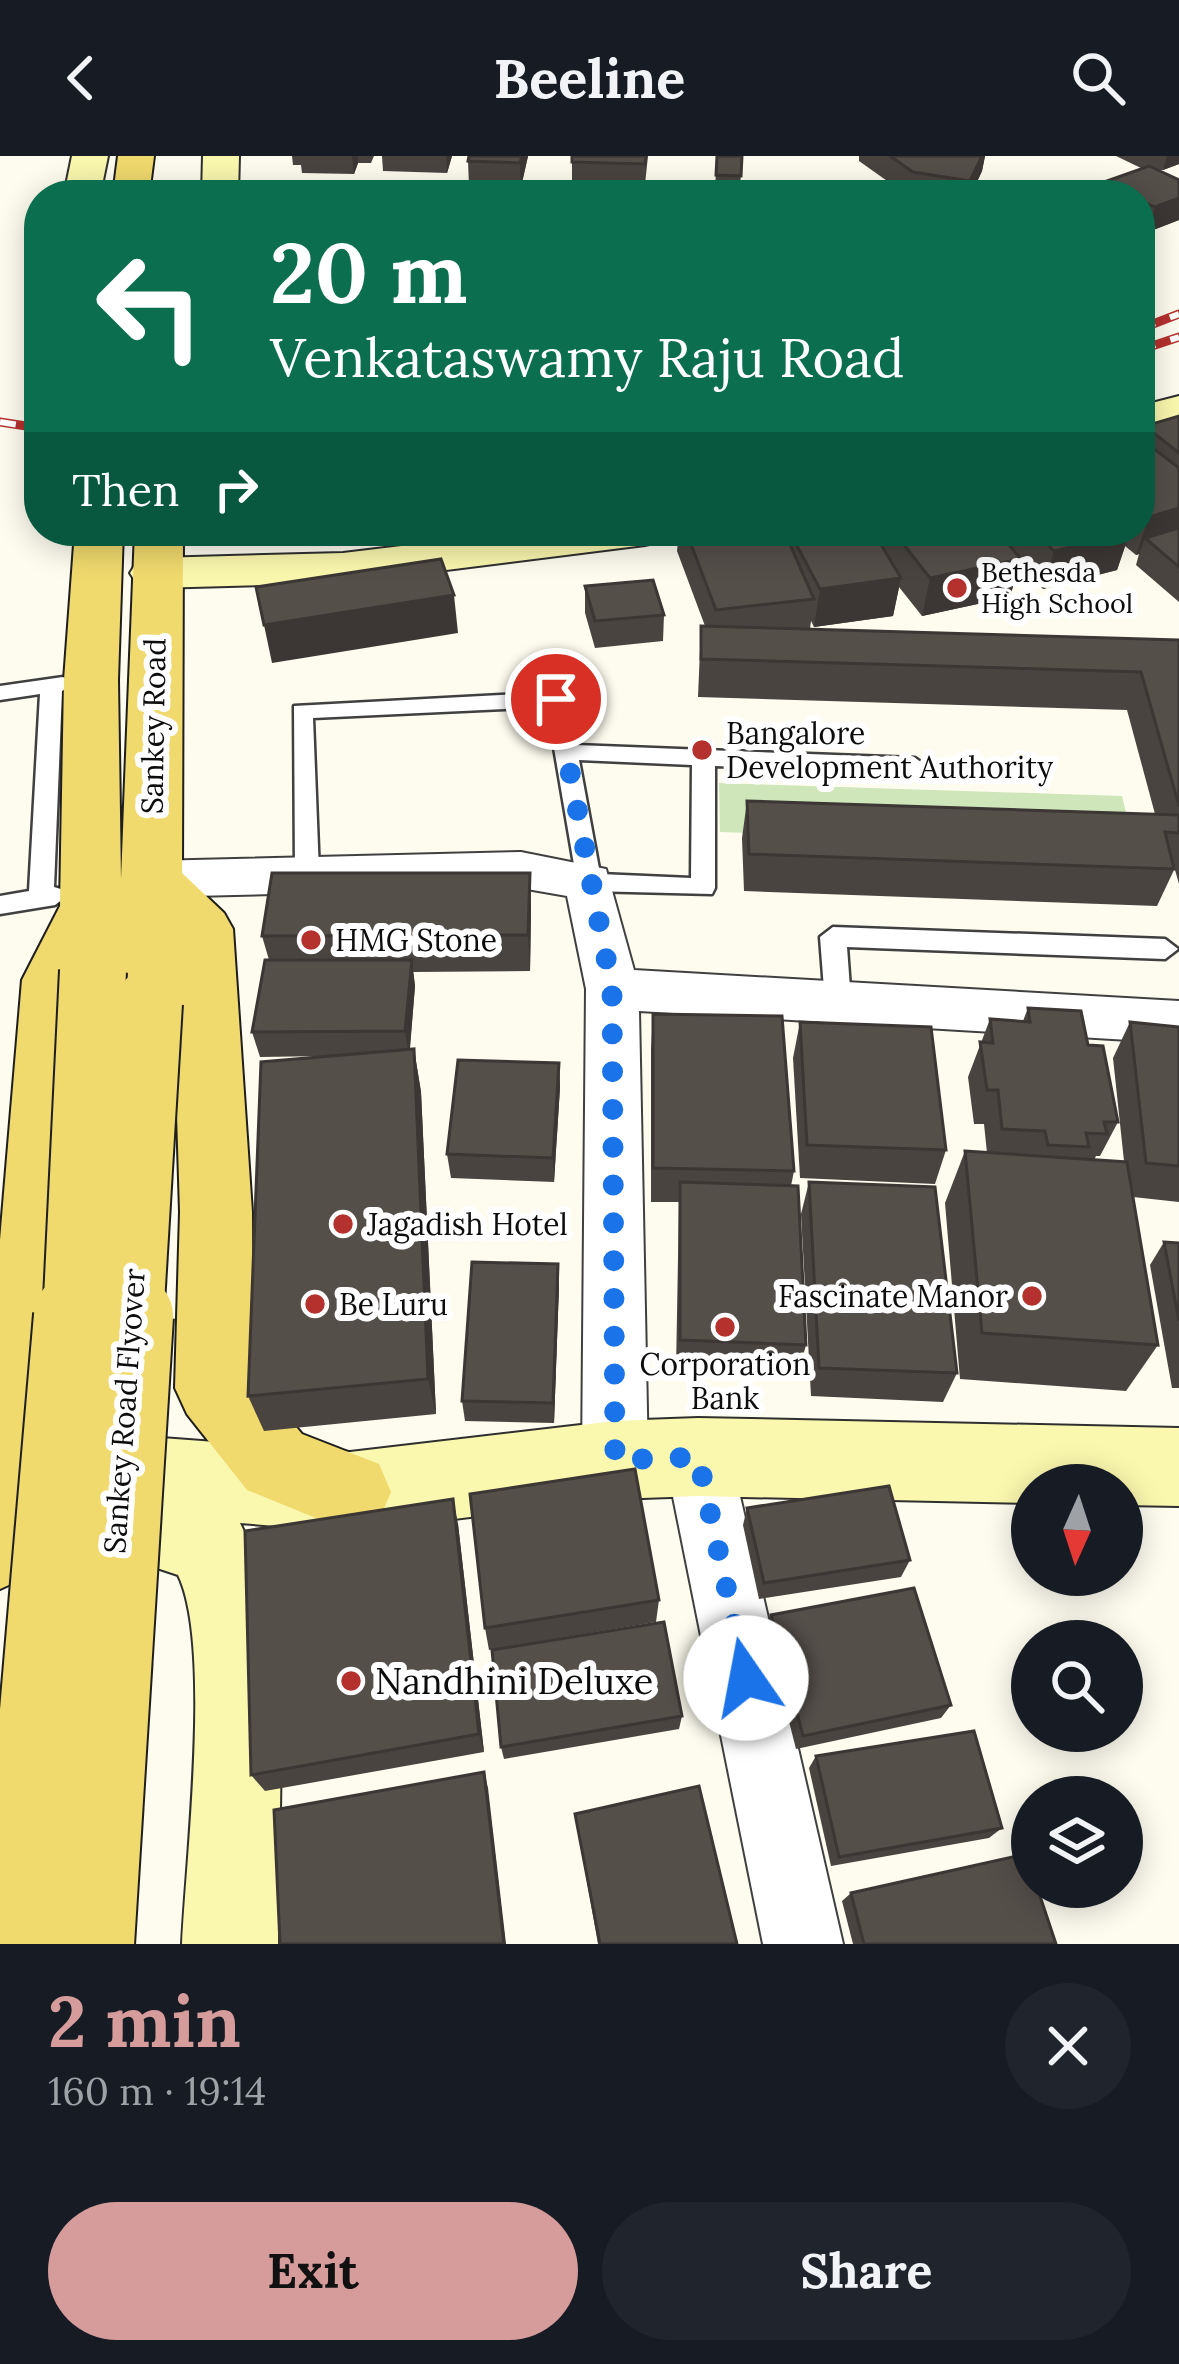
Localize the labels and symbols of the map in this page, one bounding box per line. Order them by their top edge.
place label: Bethesda High School [981,555,1133,620]
marker: Bethesda High School [944,575,970,601]
street label: Sankey Road [132,638,175,814]
pin [505,648,607,750]
place label: Bangalore Development Authority [726,714,1053,787]
marker: Bangalore Development Authority [689,737,715,763]
place label: HMG Stone [335,921,497,959]
marker: HMG Stone [298,927,324,953]
place label: Jagadish Hotel [366,1205,568,1244]
marker: Jagadish Hotel [330,1211,356,1237]
street label: Sankey Road Flyover [95,1267,154,1555]
place label: Fascinate Manor [778,1277,1008,1315]
marker: Fascinate Manor [1019,1283,1045,1309]
place label: Be Luru [339,1285,448,1323]
marker: Be Luru [302,1291,328,1317]
marker: Corporation Bank [712,1314,738,1340]
place label: Corporation Bank [640,1345,810,1417]
north arrow [1011,1464,1143,1596]
position arrow [683,1615,809,1741]
place label: Nandhini Deluxe [375,1658,653,1704]
marker: Nandhini Deluxe [338,1668,364,1694]

